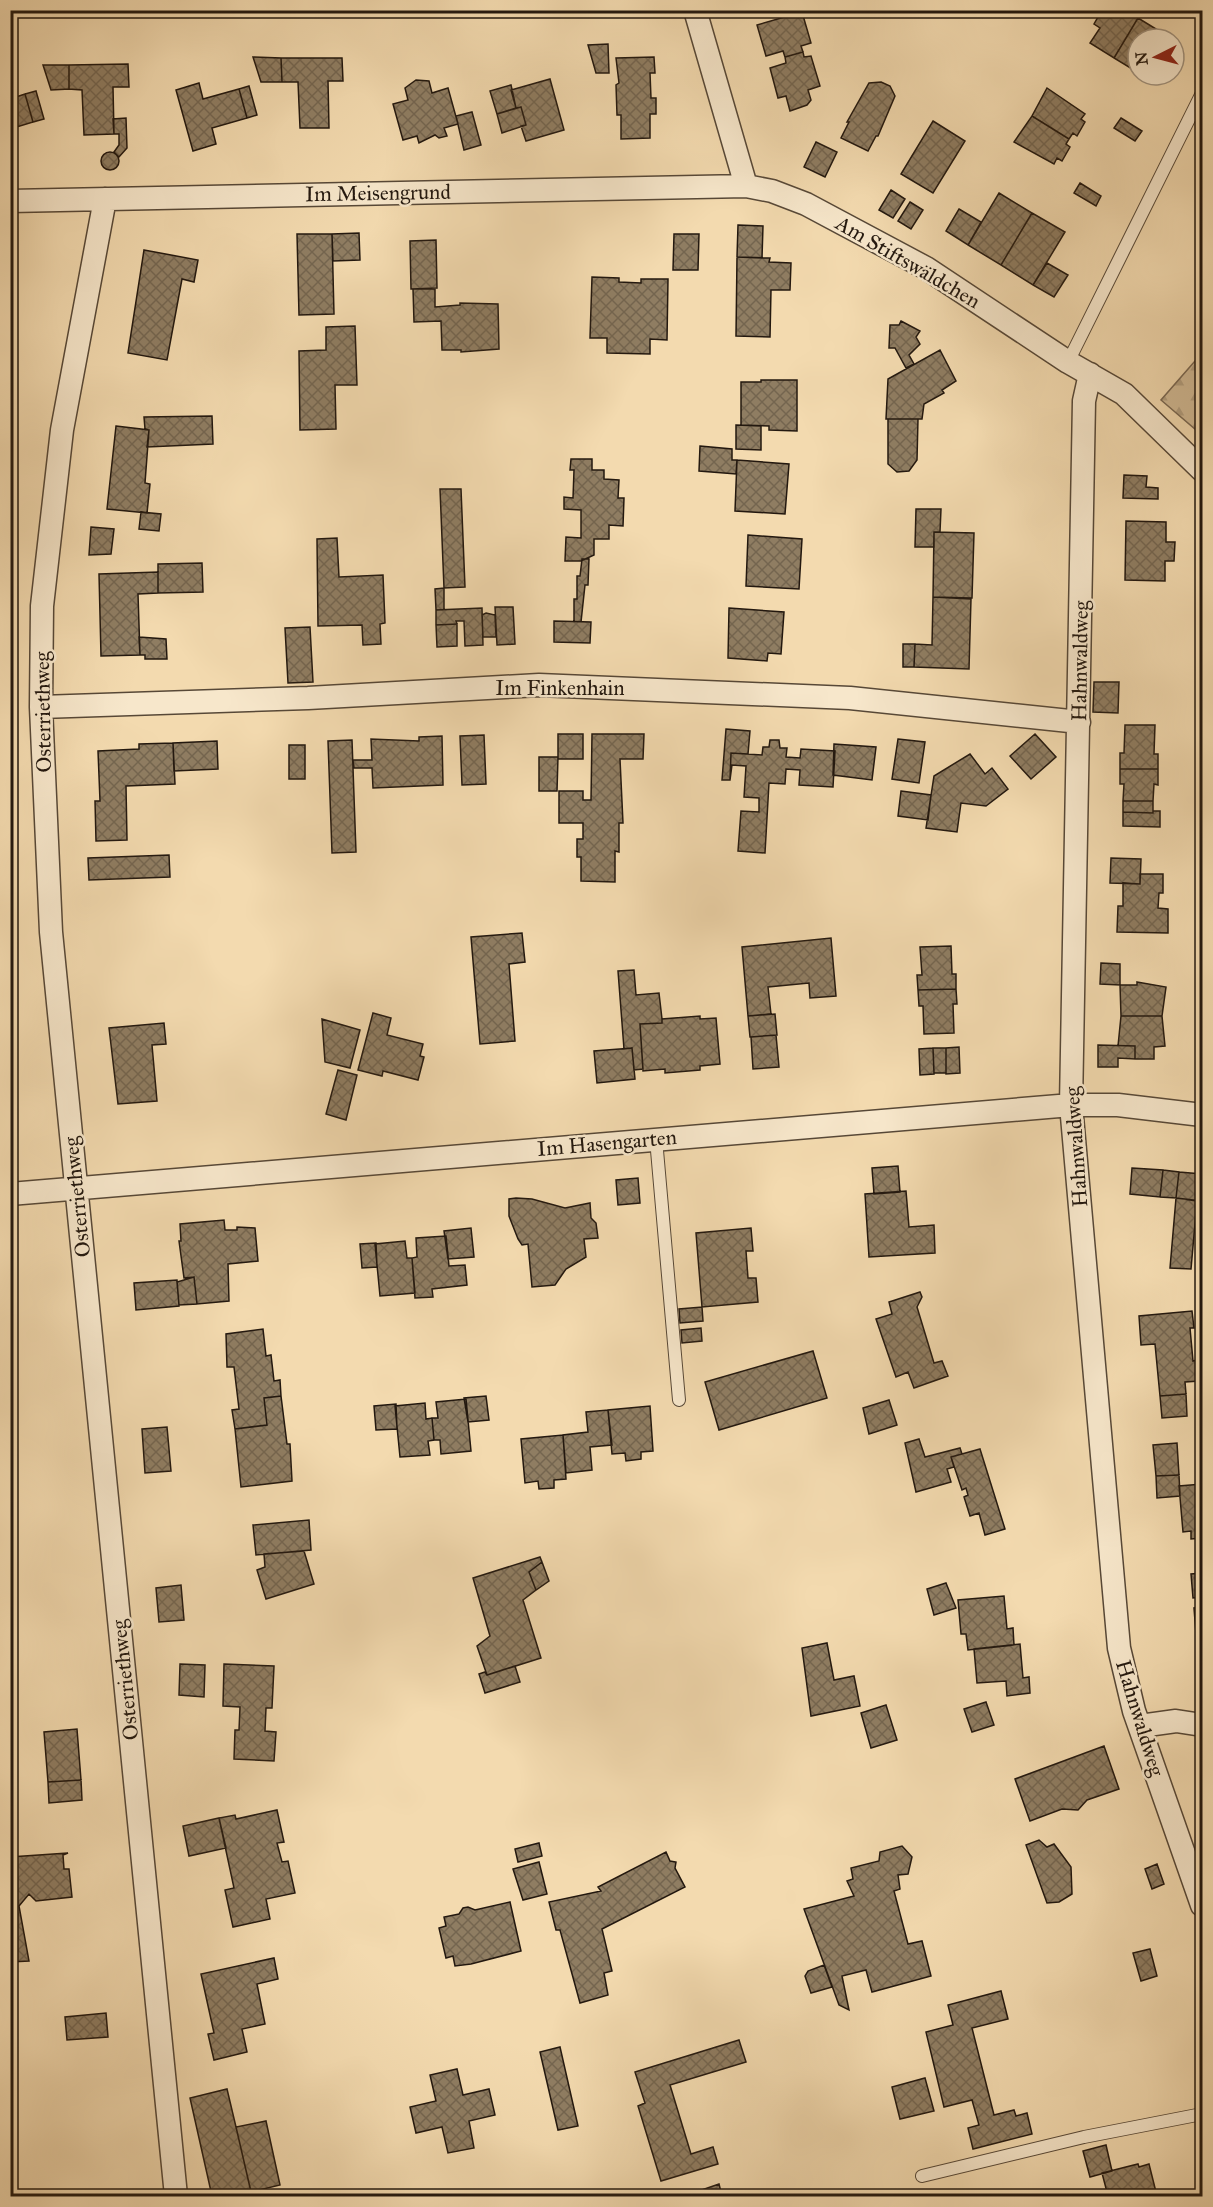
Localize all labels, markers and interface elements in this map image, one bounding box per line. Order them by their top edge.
north arrow [1126,27,1186,87]
text: N [1131,50,1152,66]
street label: Im Meisengrund [305,179,452,207]
street label: Am Stiftswäldchen [830,209,985,314]
street label: Hahnwaldweg [1066,600,1094,722]
street label: Osterriethweg [29,651,57,773]
street label: Im Finkenhain [495,675,625,701]
street label: Hahnwaldweg [1059,1086,1093,1208]
street label: Im Hasengarten [536,1124,678,1162]
street label: Osterriethweg [58,1135,96,1259]
street label: Osterriethweg [106,1618,144,1742]
street label: Hahnwaldweg [1110,1657,1170,1780]

